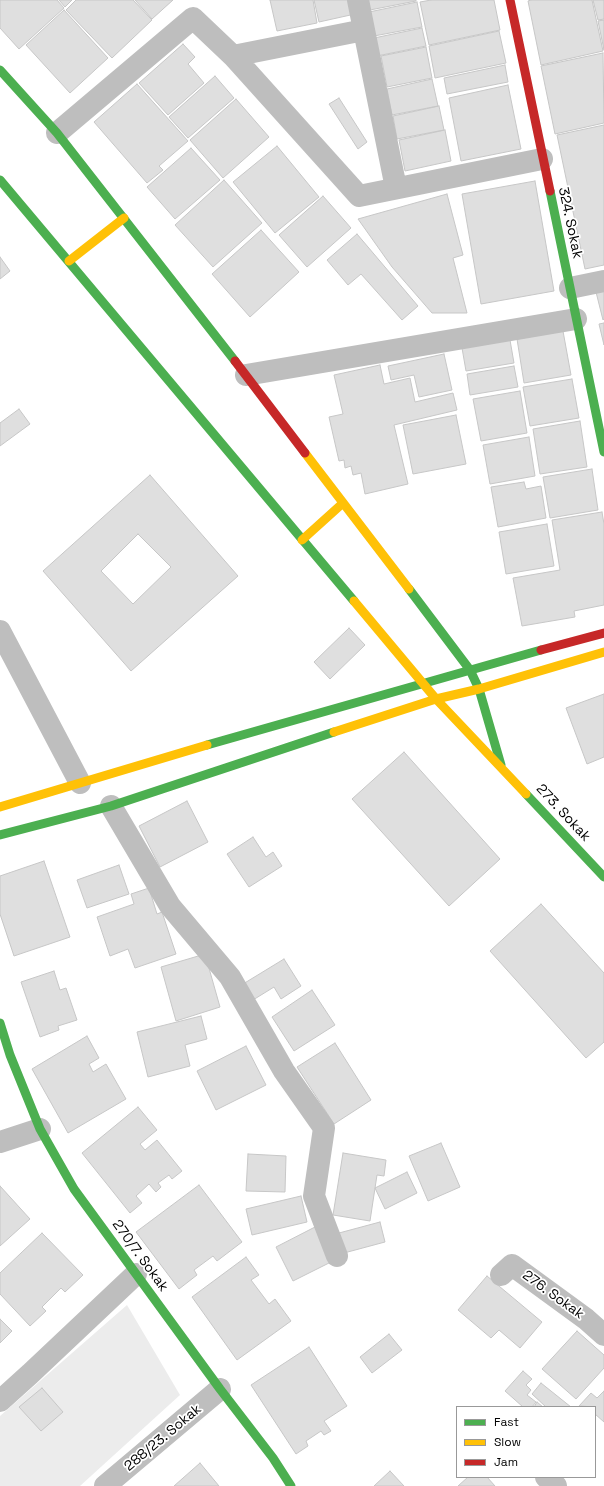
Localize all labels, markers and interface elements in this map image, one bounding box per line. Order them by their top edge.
street label: 324. Sokak [554,186,586,260]
street label: 273. Sokak [532,781,594,845]
street label: 270/7. Sokak [108,1217,172,1295]
street label: 276. Sokak [519,1267,587,1323]
street label: 288/23. Sokak [121,1401,205,1475]
legend [456,1406,596,1478]
text: Fast [494,1414,519,1430]
text: Slow [494,1434,521,1450]
text: Jam [494,1454,518,1470]

